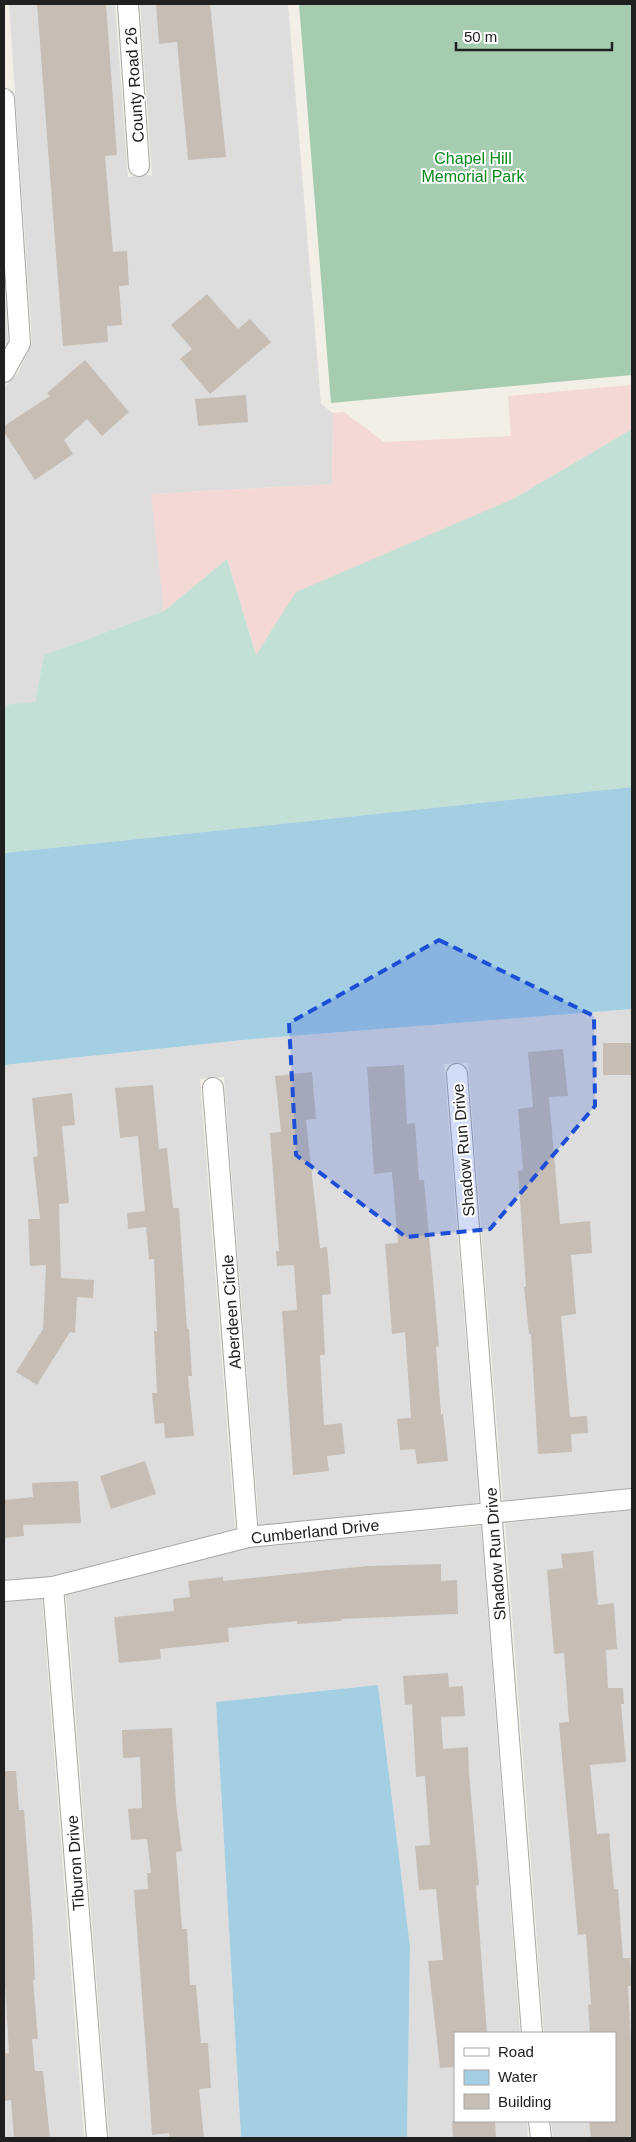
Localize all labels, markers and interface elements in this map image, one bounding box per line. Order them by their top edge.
scale bar [456,20,612,52]
street label: County Road 26 [122,27,147,143]
text: 50 m [464,28,497,45]
park label: Chapel Hill Memorial Park [421,150,526,185]
street label: Shadow Run Drive [449,1083,478,1217]
street label: Aberdeen Circle [219,1254,244,1370]
street label: Shadow Run Drive [482,1487,509,1621]
street label: Cumberland Drive [250,1516,380,1547]
street label: Tiburon Drive [64,1815,87,1911]
legend [454,2032,616,2122]
text: Road [498,2043,534,2060]
text: Water [498,2068,537,2085]
text: Building [498,2093,551,2110]

